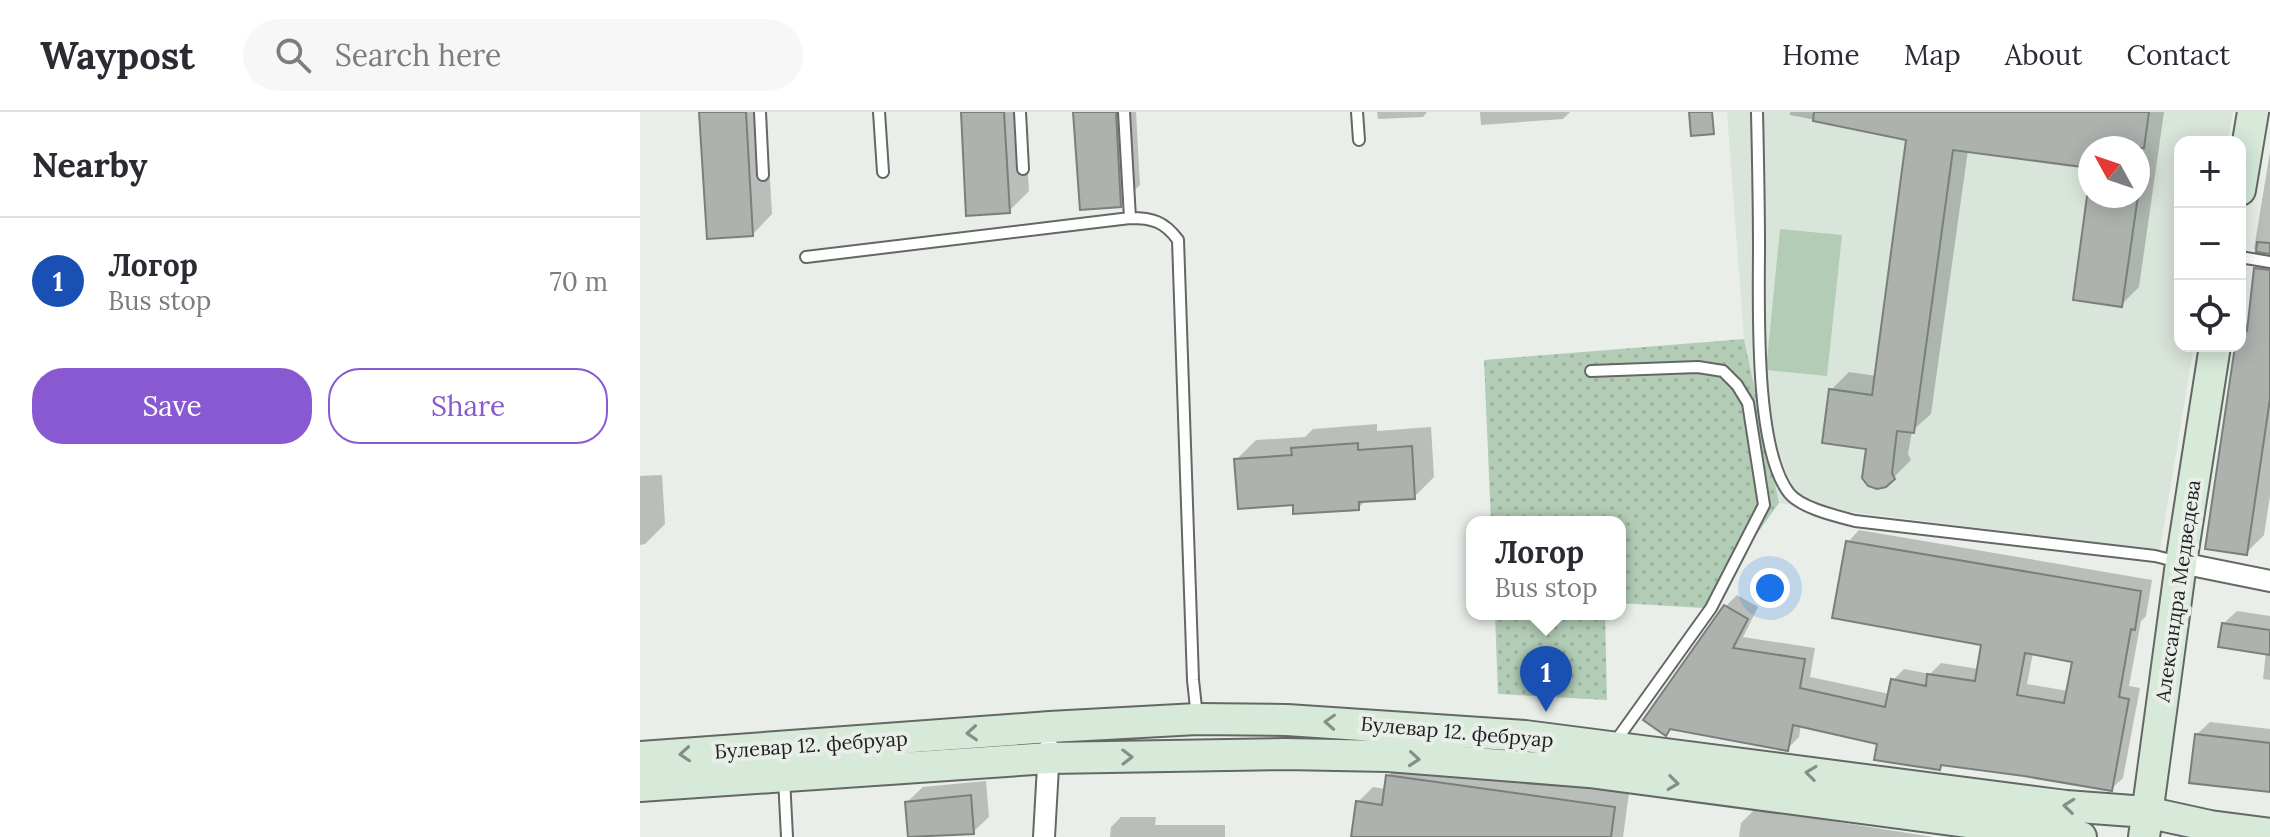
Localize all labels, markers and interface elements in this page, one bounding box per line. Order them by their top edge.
search box [243,19,803,91]
text: Waypost [40,31,195,79]
icon: search [271,33,315,77]
text: Search here [335,36,501,74]
text: Home [1782,37,1860,73]
text: Map [1904,37,1961,73]
text: About [2005,37,2082,73]
text: Contact [2126,37,2230,73]
north arrow [2078,136,2150,208]
map controls [2174,136,2246,352]
button: + [2174,136,2246,208]
text: Nearby [32,143,148,186]
button: − [2174,208,2246,280]
text: Логор [108,246,198,284]
text: 1 [53,265,63,298]
text: 70 m [550,265,608,298]
button: locate [2174,280,2246,352]
text: Bus stop [108,284,211,317]
button: Save [32,368,312,444]
button: Share [328,368,608,444]
street label: Александра Медведева [2149,478,2205,705]
popup [1466,516,1626,620]
text: Логор [1494,533,1584,571]
your location [1750,568,1790,608]
text: Bus stop [1494,571,1598,604]
pin: 1 [1520,646,1572,712]
street label: Булевар 12. фебруар [1359,711,1555,752]
one-way arrow [1323,714,1336,731]
one-way arrow [965,724,978,741]
street label: Булевар 12. фебруар [713,725,909,764]
one-way arrow [678,745,691,762]
one-way arrow [1121,748,1134,766]
one-way arrow [1408,750,1421,767]
one-way arrow [1804,765,1818,782]
one-way arrow [1666,774,1680,791]
one-way arrow [2062,798,2075,815]

